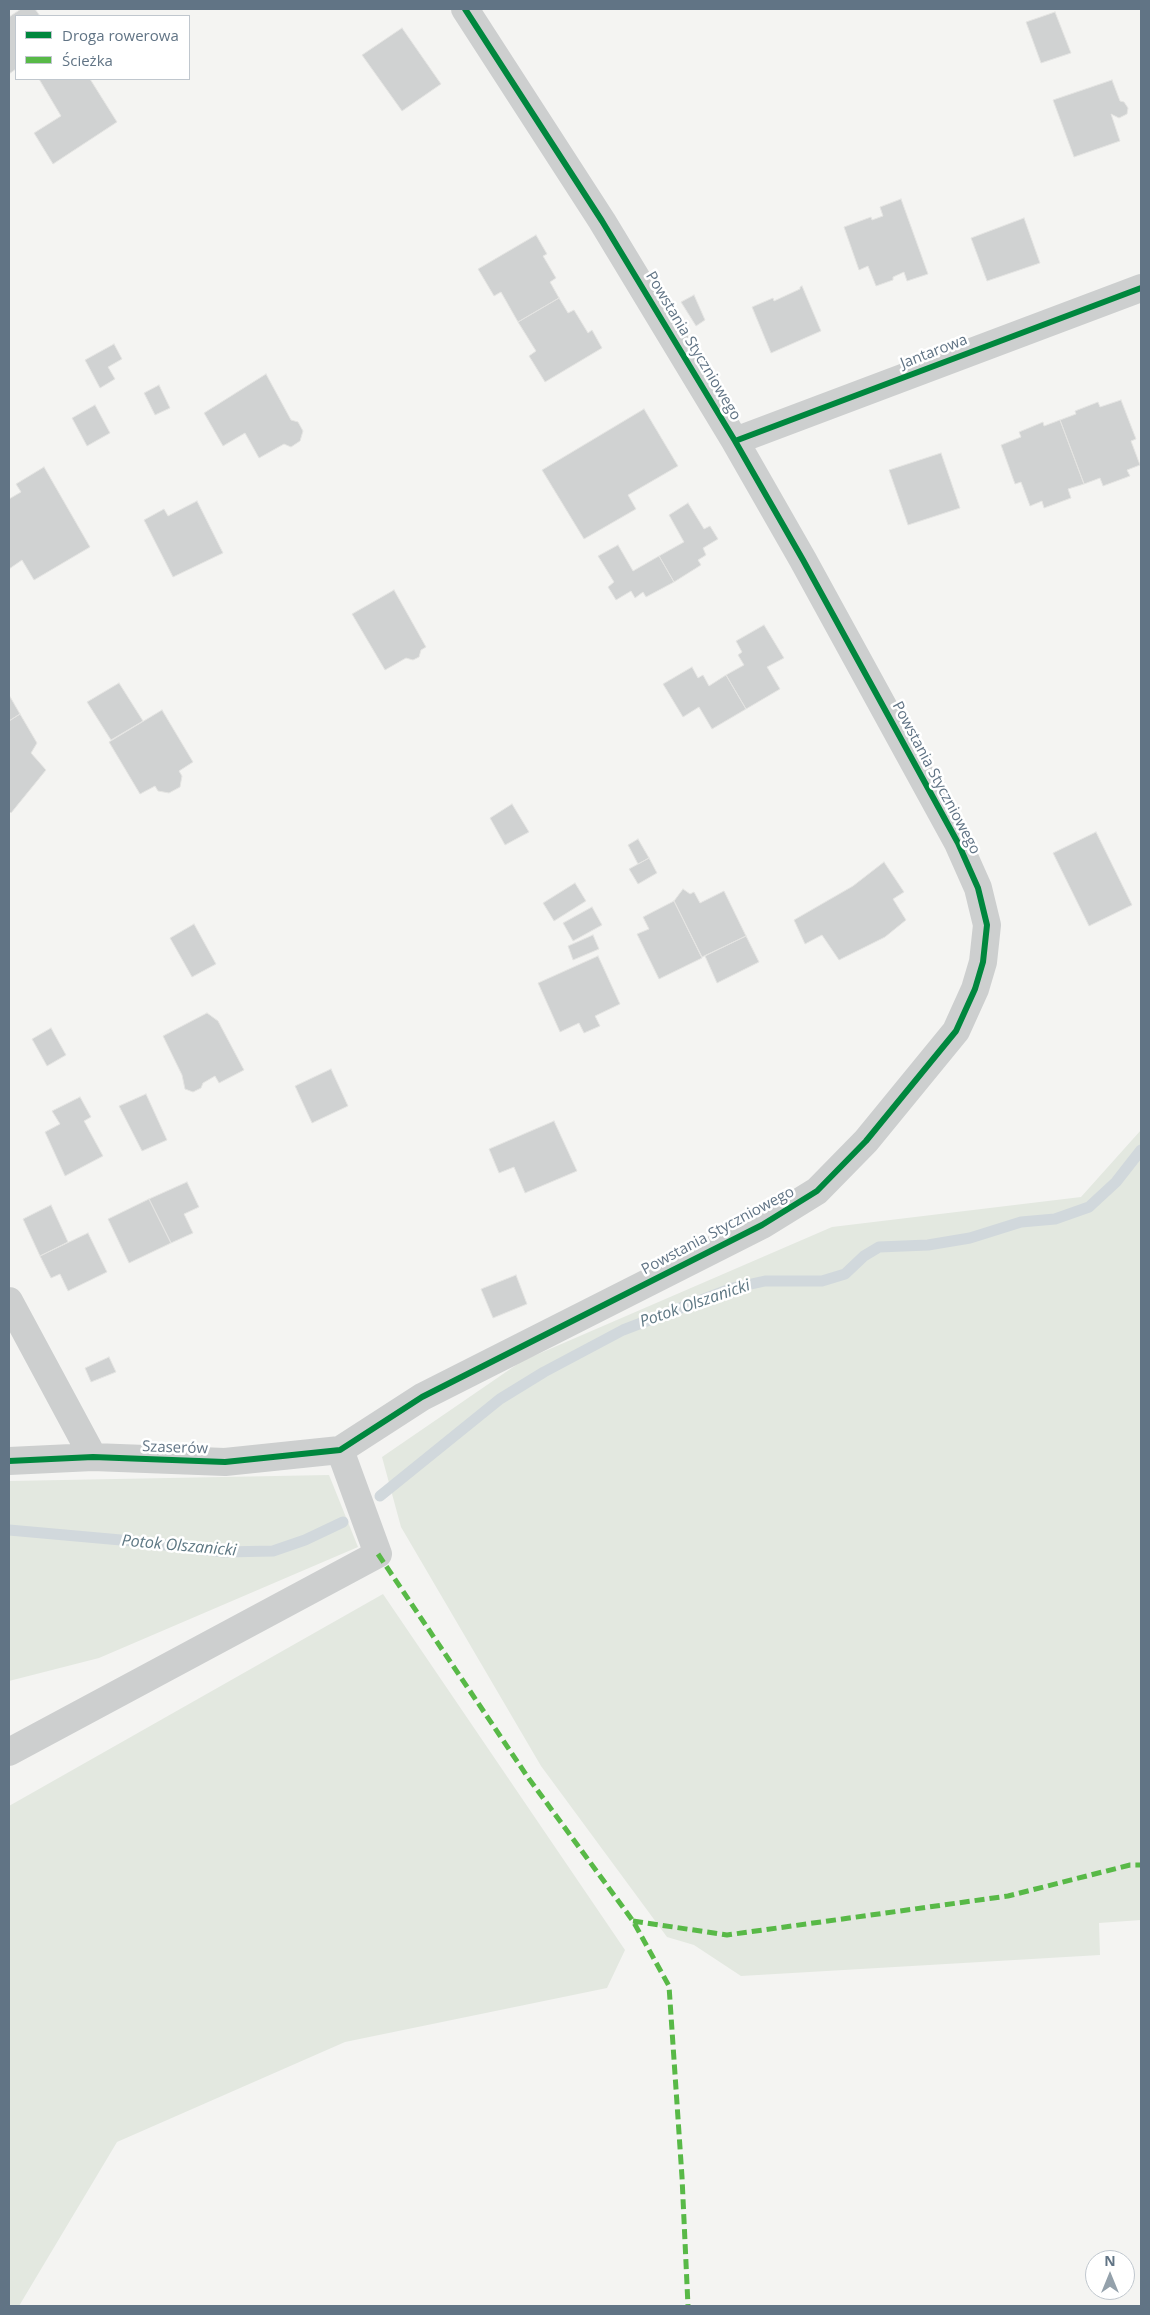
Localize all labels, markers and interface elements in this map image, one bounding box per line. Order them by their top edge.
legend [15,15,190,80]
text: Droga rowerowa [62,25,179,45]
text: Ścieżka [62,50,113,70]
street label: Powstania Styczniowego [641,268,745,424]
street label: Jantarowa [898,331,970,373]
street label: Powstania Styczniowego [888,699,984,857]
street label: Powstania Styczniowego [639,1183,797,1279]
water label: Potok Olszanicki [637,1276,753,1332]
street label: Szaserów [142,1438,208,1458]
water label: Potok Olszanicki [121,1531,237,1561]
north arrow [1085,2250,1135,2300]
text: N [1104,2251,1116,2270]

